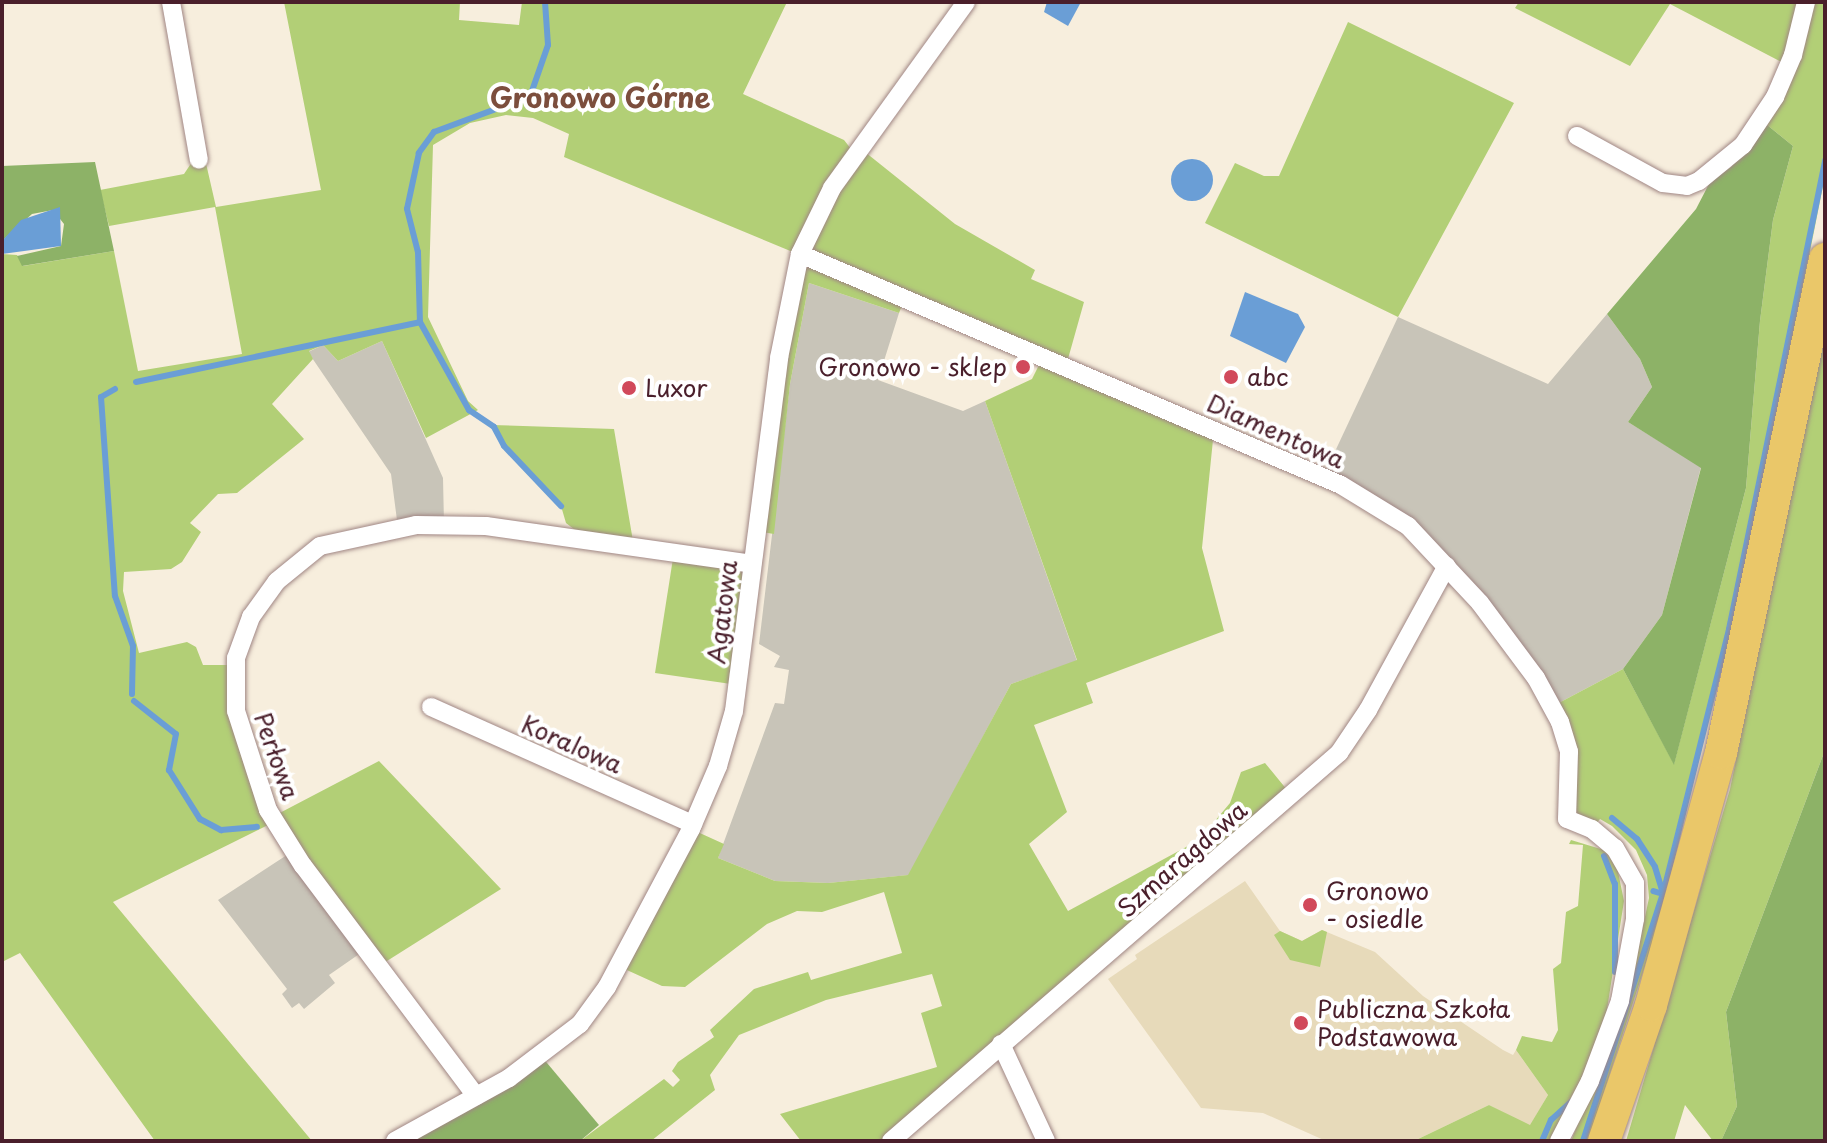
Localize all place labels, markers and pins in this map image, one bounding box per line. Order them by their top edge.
place label: Gronowo - sklep [818,353,1007,381]
marker: Gronowo - sklep [1014,358,1032,376]
place label: abc [1247,363,1288,391]
marker: abc [1222,368,1240,386]
place label: Luxor [645,374,707,402]
marker: Luxor [620,379,638,397]
place label: Gronowo - osiedle [1326,877,1429,933]
marker: Gronowo - osiedle [1301,896,1319,914]
place label: Publiczna Szkoła Podstawowa [1317,995,1510,1051]
marker: Publiczna Szkoła Podstawowa [1292,1014,1310,1032]

